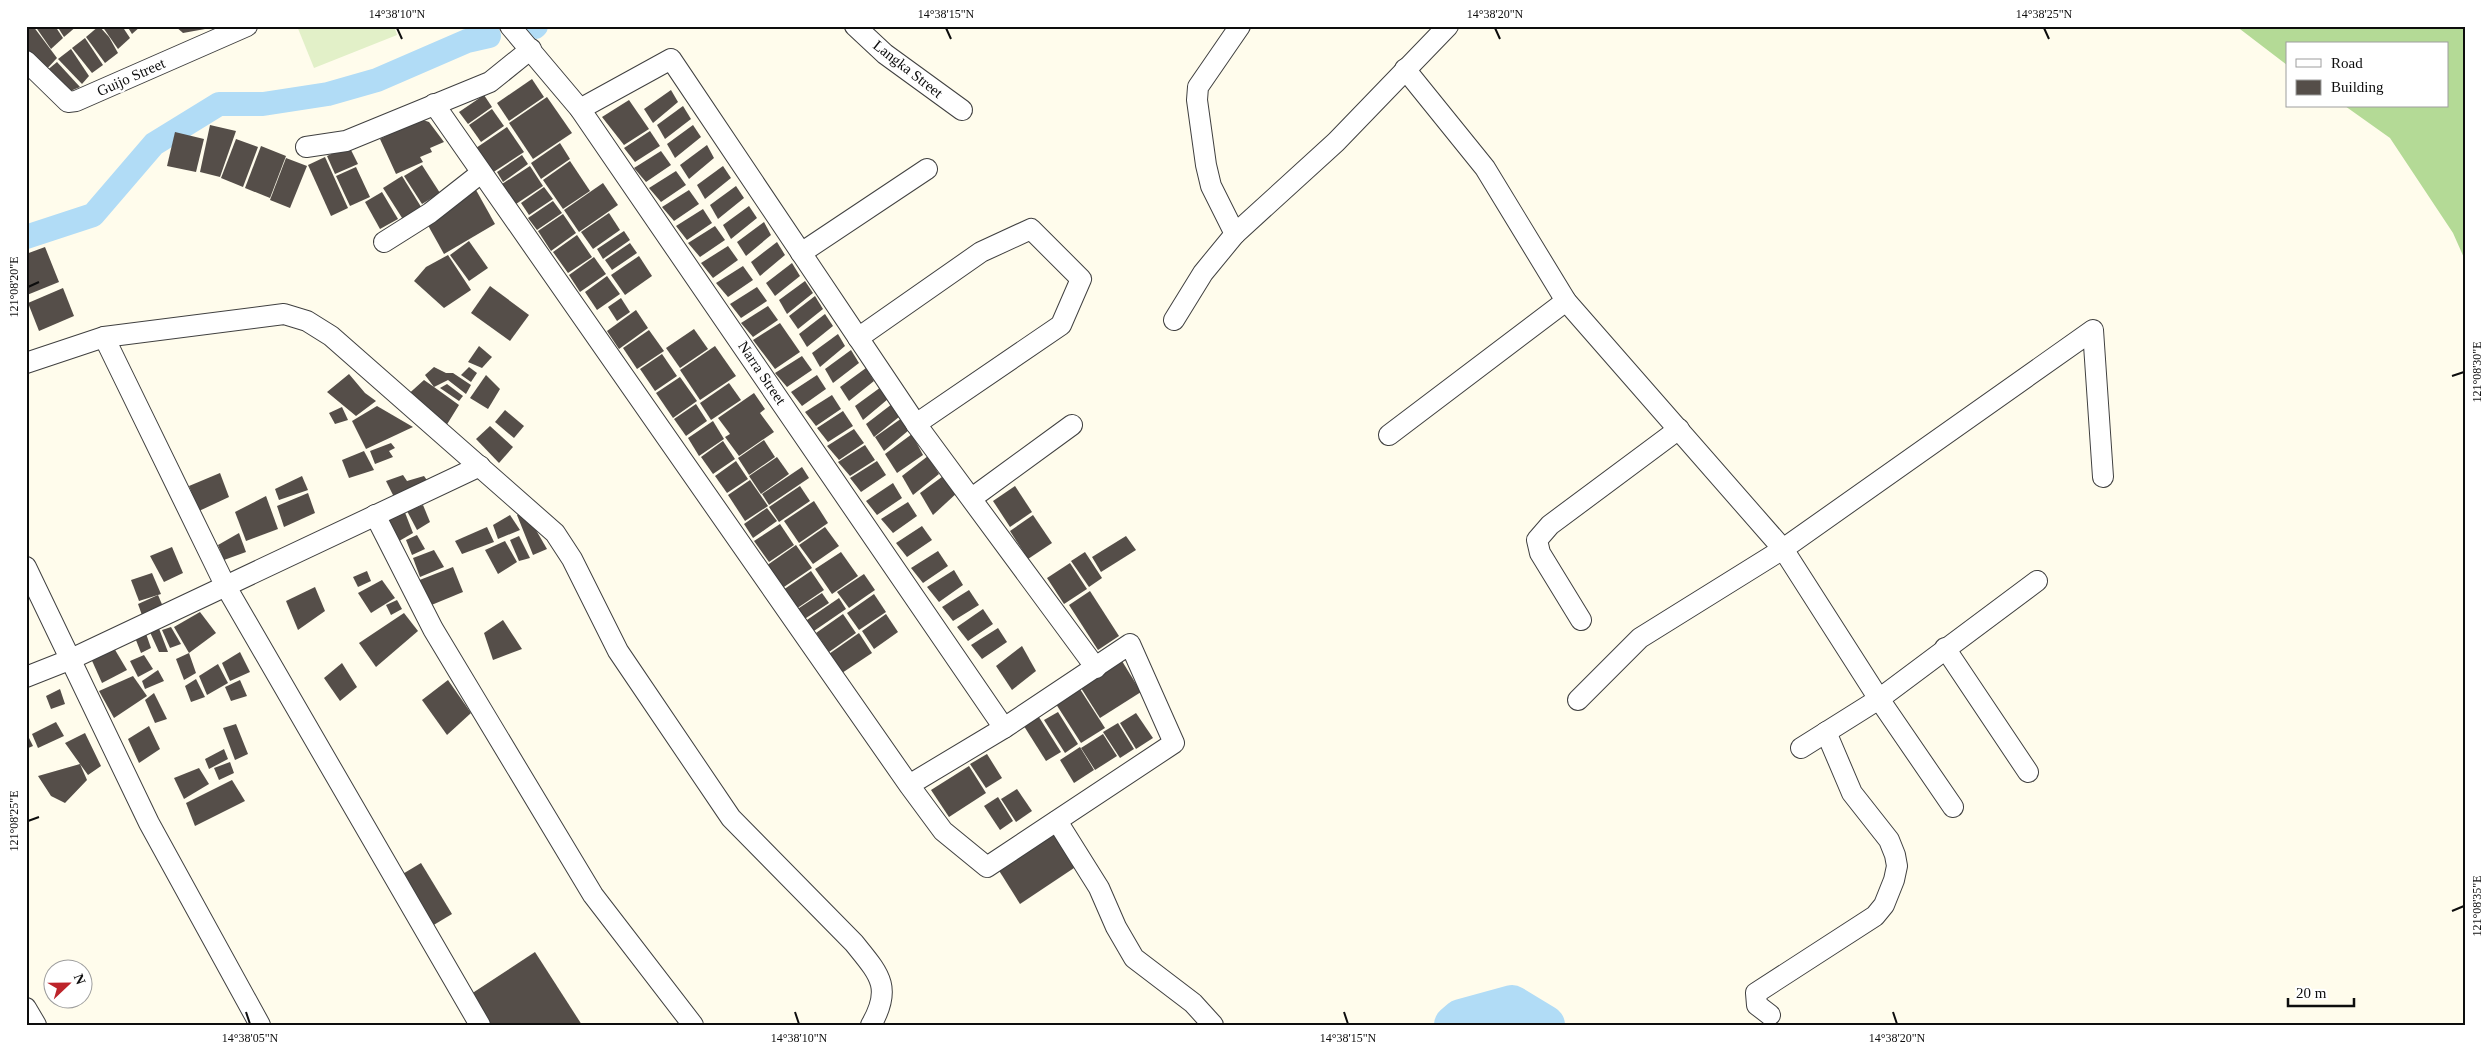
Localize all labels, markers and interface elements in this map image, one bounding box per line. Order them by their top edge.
text: 14°38'10"N [369,7,426,21]
text: 14°38'15"N [918,7,975,21]
text: 14°38'20"N [1467,7,1524,21]
text: 14°38'25"N [2016,7,2073,21]
street label: Langka Street [870,37,947,102]
legend [2286,42,2448,108]
street label: Guijo Street [94,55,168,99]
text: Road [2331,55,2363,71]
text: Building [2331,79,2384,95]
text: 121°08'20"E [7,256,21,318]
street label: Narra Street [735,338,789,408]
text: 121°08'30"E [2470,341,2484,403]
text: 121°08'25"E [7,790,21,852]
text: 121°08'35"E [2470,875,2484,937]
north arrow [42,958,92,1008]
text: N [71,972,88,987]
scale bar [2288,976,2355,1008]
text: 20 m [2296,985,2327,1001]
text: 14°38'05"N [222,1031,279,1045]
text: 14°38'10"N [771,1031,828,1045]
text: 14°38'15"N [1320,1031,1377,1045]
text: 14°38'20"N [1869,1031,1926,1045]

